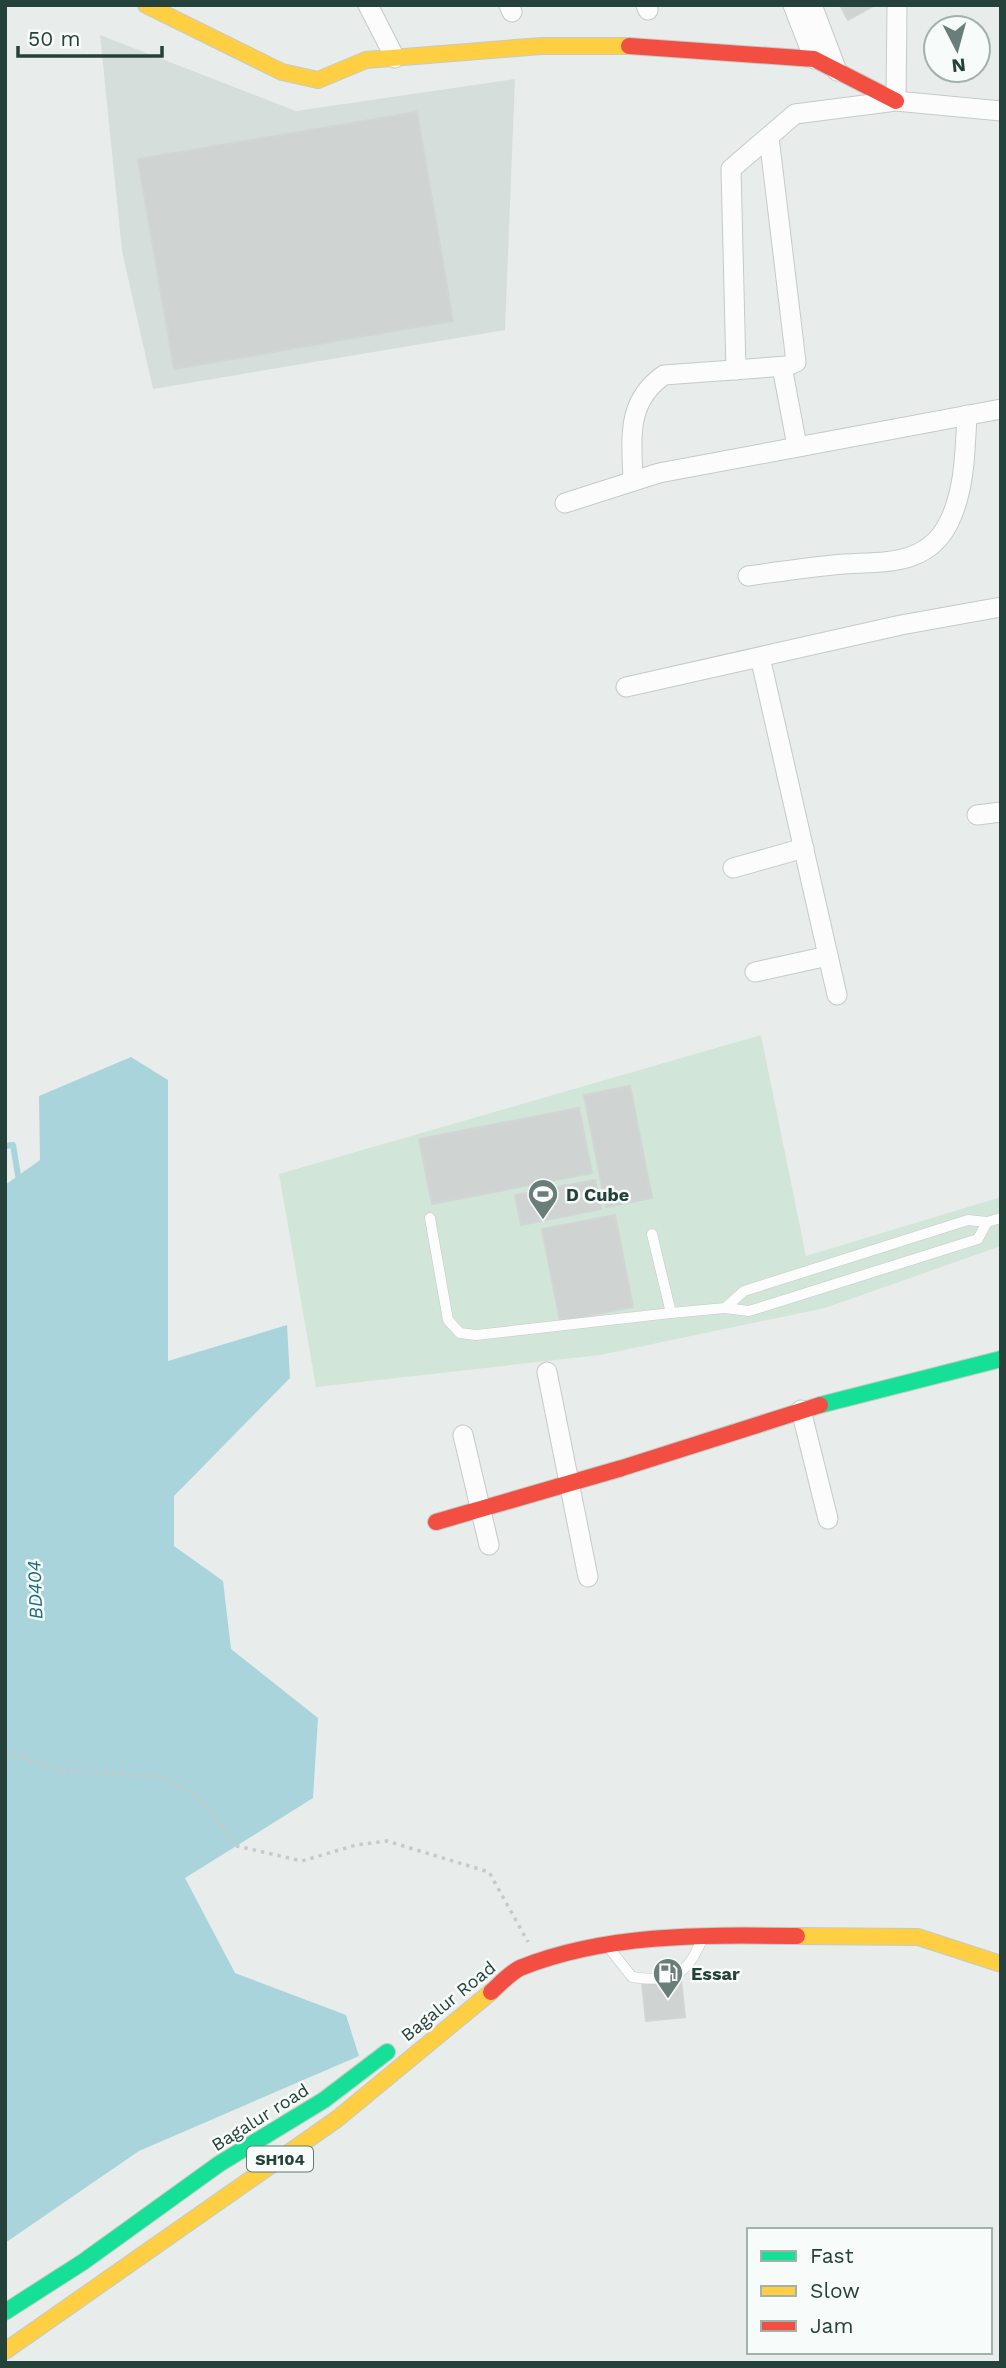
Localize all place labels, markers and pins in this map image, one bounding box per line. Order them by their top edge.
sports icon: D Cube [526,1177,560,1221]
place label: D Cube [566,1184,629,1205]
fuel station icon: Essar [651,1956,685,2000]
place label: Essar [691,1963,740,1984]

